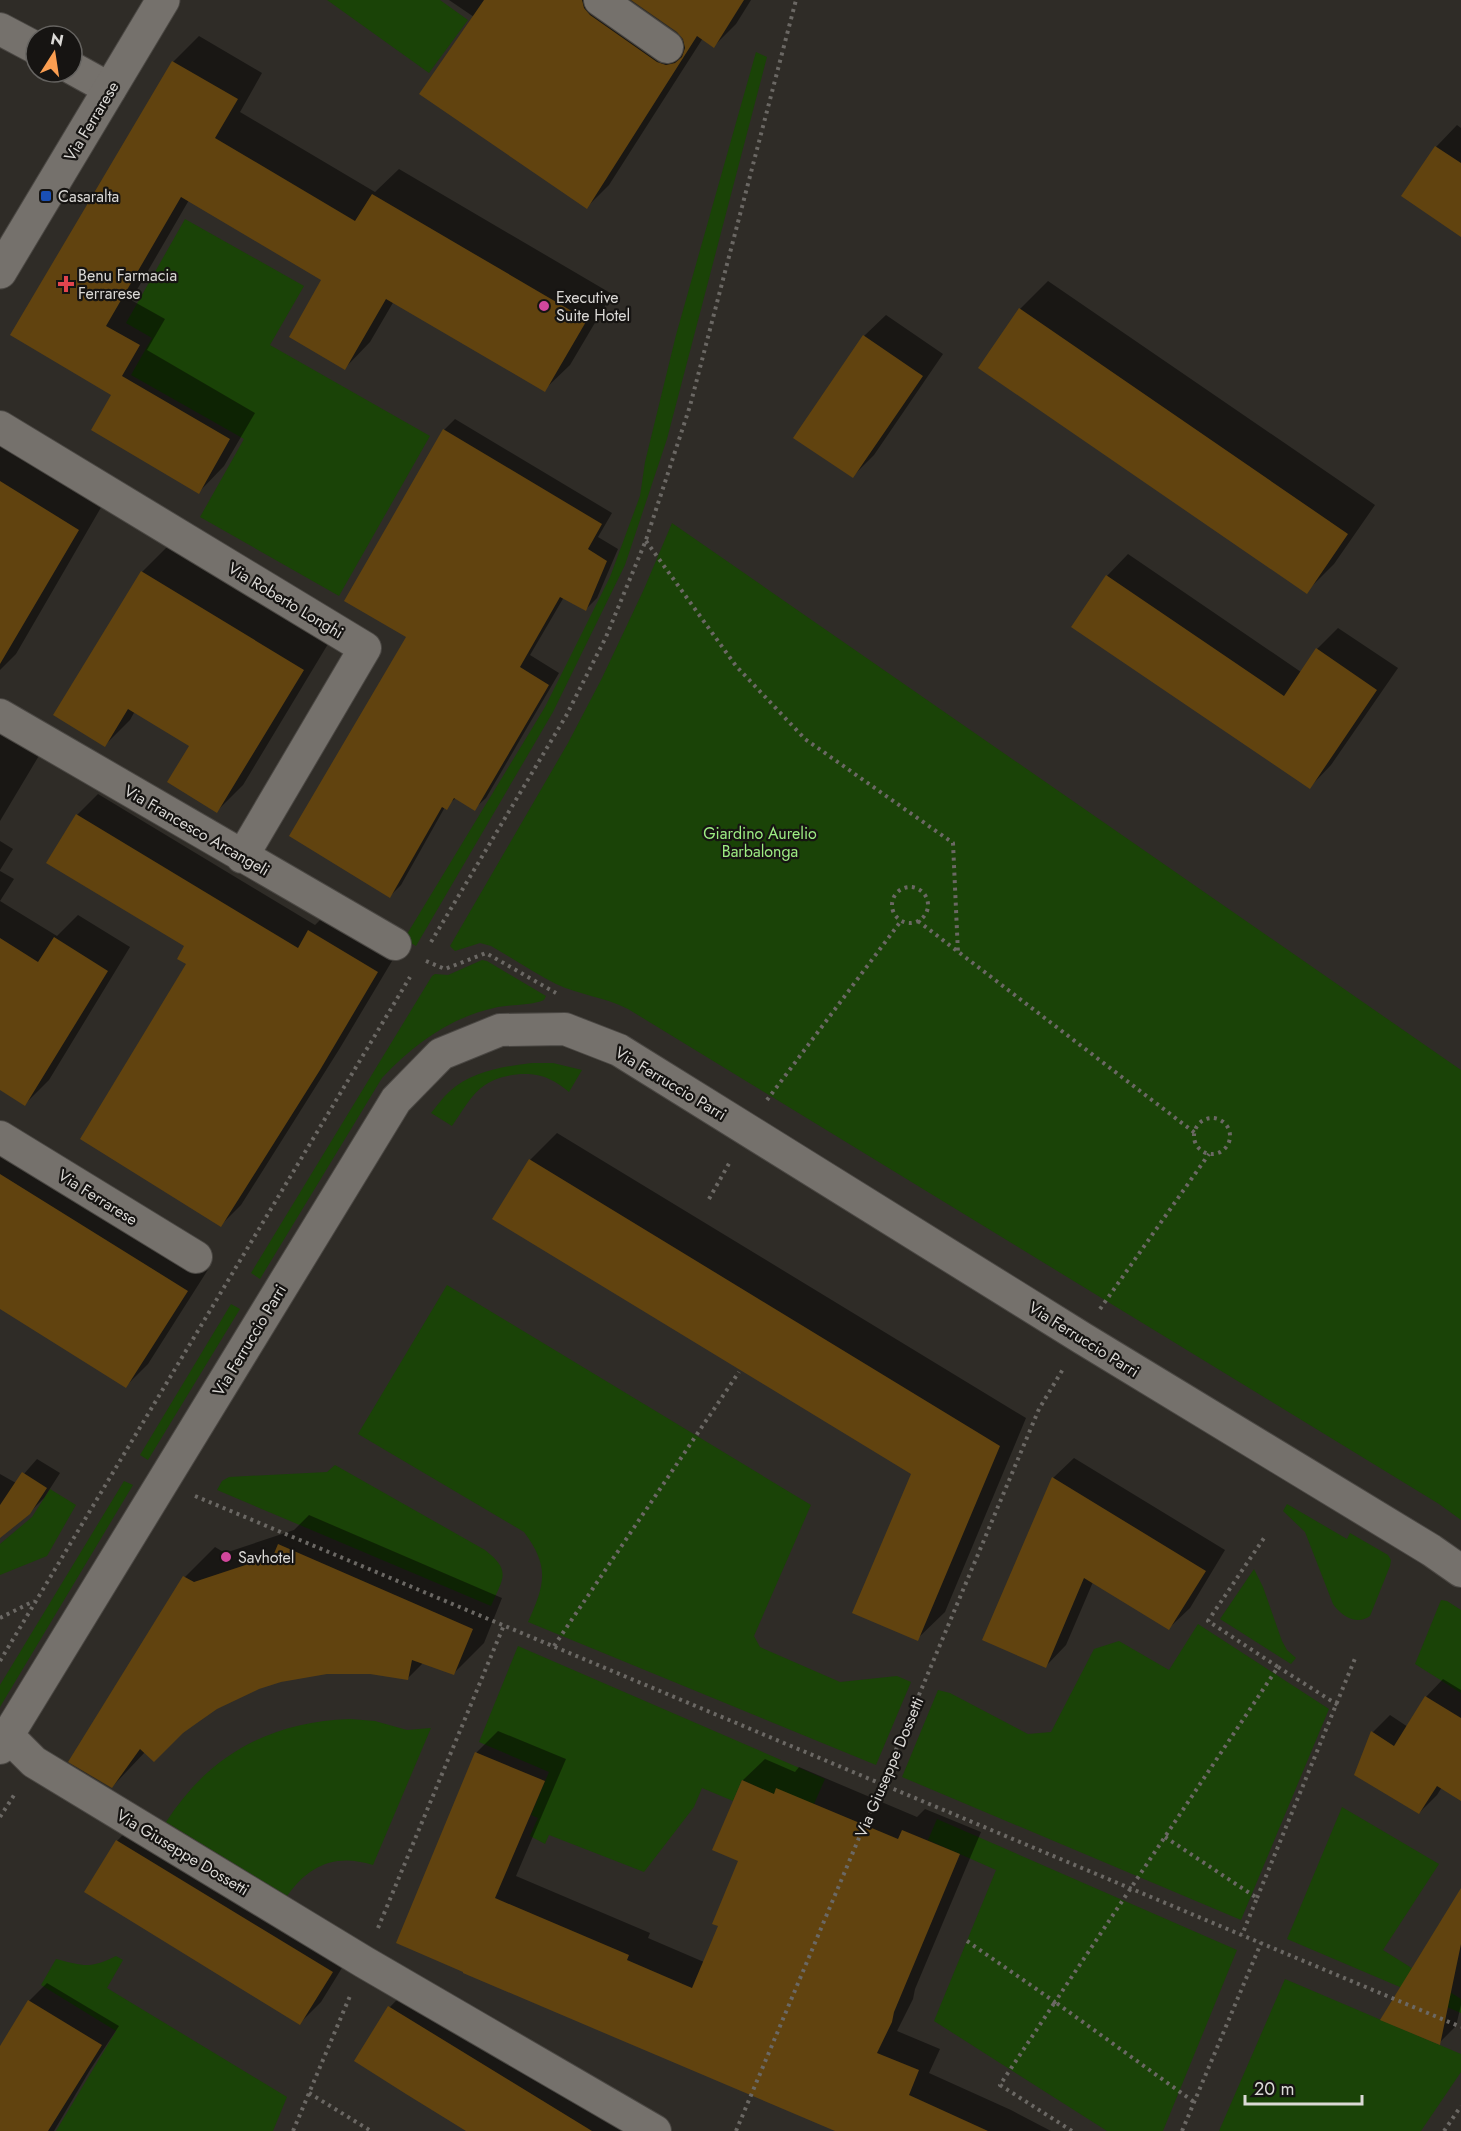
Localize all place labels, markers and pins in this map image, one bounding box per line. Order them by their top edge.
place label: Casaralta [58,185,119,208]
marker: Casaralta [39,189,53,203]
place label: Benu Farmacia Ferrarese [78,264,177,305]
marker: Benu Farmacia Ferrarese [59,277,73,291]
place label: Executive Suite Hotel [556,286,630,327]
marker: Executive Suite Hotel [537,299,551,313]
place label: Savhotel [238,1546,294,1569]
marker: Savhotel [219,1550,233,1564]

